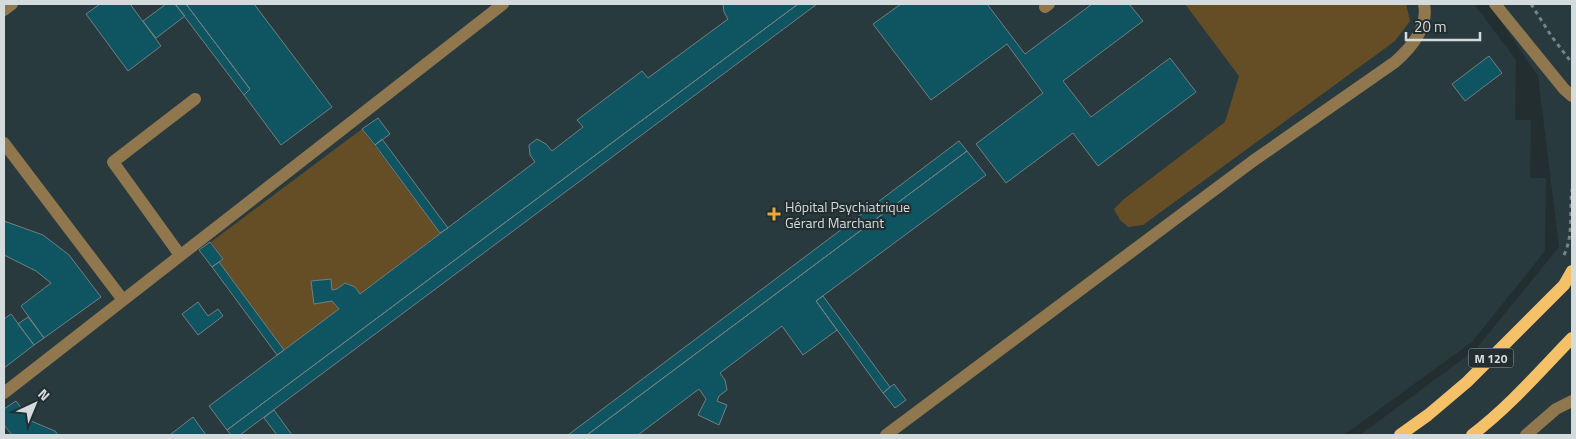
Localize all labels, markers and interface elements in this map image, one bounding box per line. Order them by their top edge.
scale bar [1406,10,1480,42]
text: 20 m [1414,15,1447,38]
place label: Hôpital Psychiatrique Gérard Marchant [785,196,910,233]
marker: Hôpital Psychiatrique Gérard Marchant [767,207,781,221]
road number: M 120 [1468,348,1514,368]
north arrow [10,379,60,429]
text: N [34,383,55,405]

